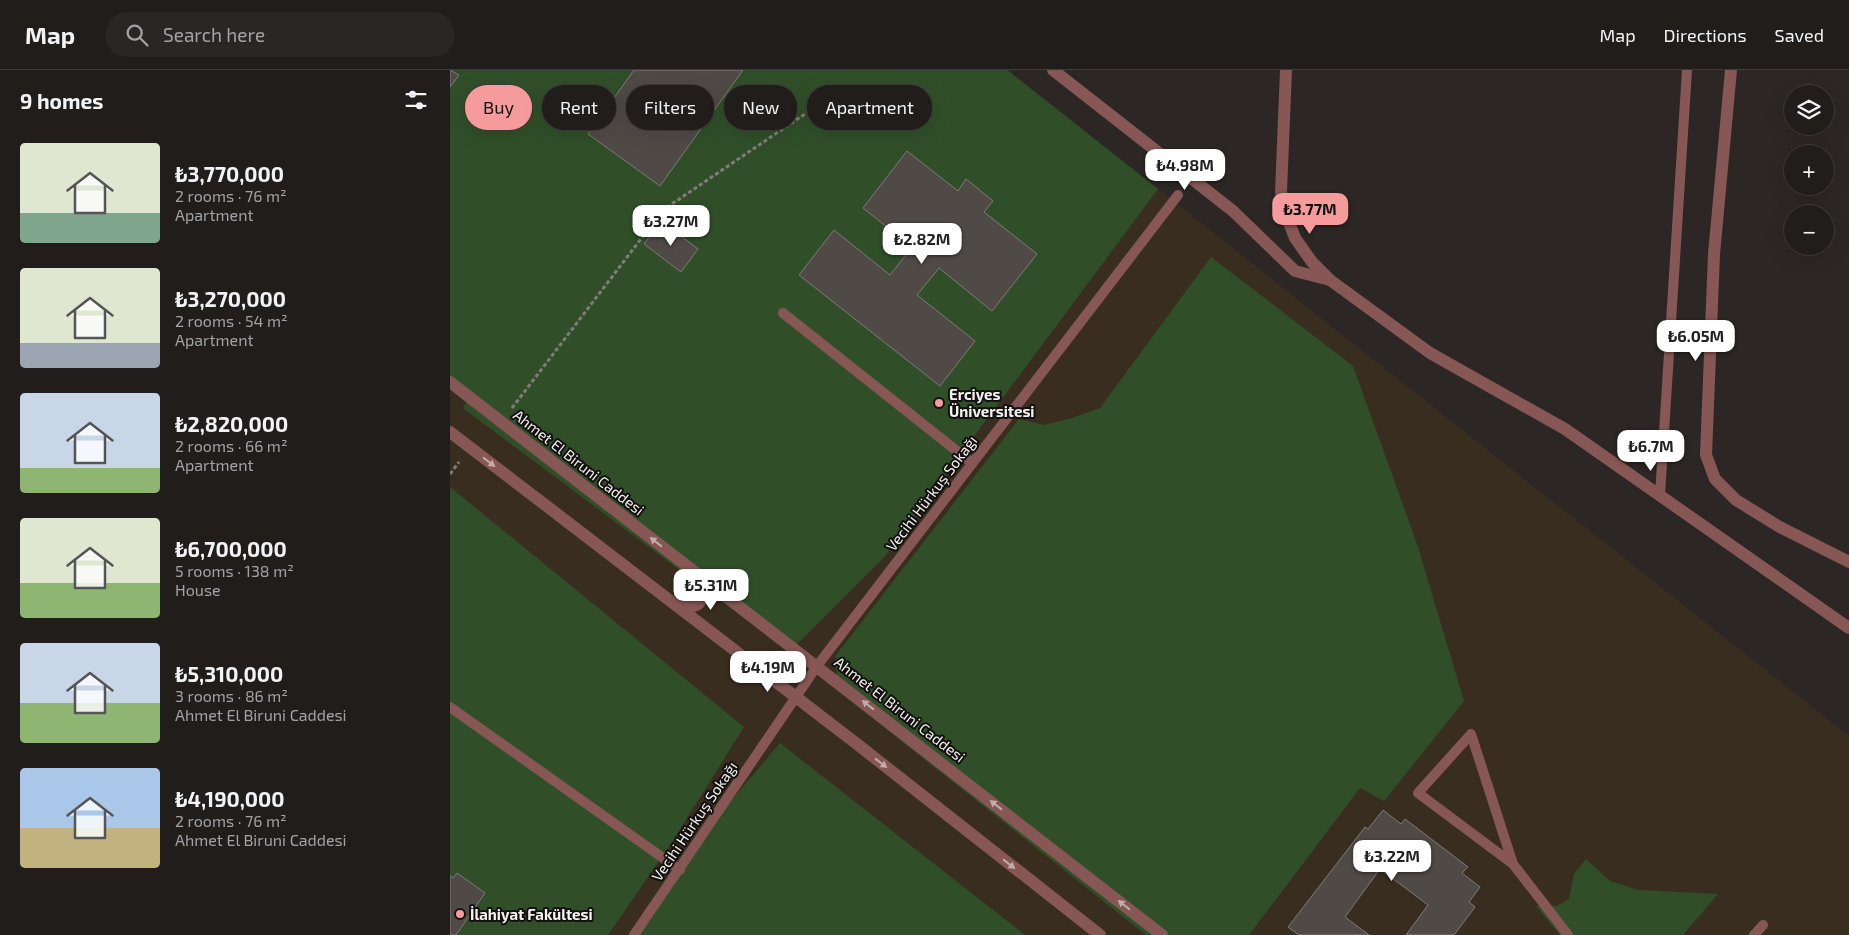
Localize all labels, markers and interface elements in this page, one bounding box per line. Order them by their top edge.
search box [105,12,455,57]
text: Map [25,20,75,49]
icon: search [123,21,151,49]
text: Search here [163,23,265,46]
text: Map [1599,24,1636,46]
text: Directions [1664,24,1747,46]
text: Saved [1775,24,1824,46]
chip: Buy [465,85,532,130]
chip: Rent [542,85,616,130]
chip: Filters [626,85,714,130]
chip: New [724,85,797,130]
chip: Apartment [807,85,932,130]
map controls [1784,85,1834,255]
button: layers [1784,85,1834,135]
icon: filters [402,86,430,114]
text: 9 homes [20,88,103,113]
button: + [1784,145,1834,195]
pin: ₺4.98M [1144,148,1226,191]
text: ₺4.98M [1156,155,1214,174]
text: ₺3,770,000 [175,161,284,186]
icon: home [60,163,120,223]
text: 2 rooms · 76 m² [175,186,287,205]
pin: ₺3.77M [1269,192,1351,235]
text: ₺3.77M [1283,199,1337,218]
pin: ₺3.27M [630,204,712,247]
text: Apartment [175,205,254,224]
button: − [1784,205,1834,255]
text: ₺3.27M [644,211,698,230]
pin: ₺2.82M [881,222,963,265]
text: ₺2.82M [894,229,950,248]
text: ₺3,270,000 [175,286,286,311]
icon: home [60,288,120,348]
text: 2 rooms · 54 m² [175,311,288,330]
pin: ₺6.05M [1655,320,1737,362]
text: ₺6.05M [1668,326,1724,345]
text: Apartment [175,330,254,349]
place label: Erciyes Üniversitesi [949,385,1035,420]
marker: Erciyes Üniversitesi [933,397,945,409]
street label: Ahmet El Biruni Caddesi [510,405,648,519]
text: ₺2,820,000 [175,411,288,436]
icon: home [60,413,120,473]
pin: ₺6.7M [1616,430,1686,472]
street label: Vecihi Hürkuş Sokağı [882,432,981,555]
text: 2 rooms · 66 m² [175,436,288,455]
text: ₺6.7M [1628,436,1674,455]
text: Apartment [175,455,254,474]
one-way arrow [482,456,495,467]
text: ₺6,700,000 [175,536,287,561]
one-way arrow [650,536,663,547]
icon: home [60,538,120,598]
text: 5 rooms · 138 m² [175,561,294,580]
pin: ₺5.31M [670,568,752,611]
text: ₺5.31M [685,575,737,594]
text: House [175,580,221,599]
pin: ₺4.19M [727,650,809,693]
street label: Ahmet El Biruni Caddesi [831,652,969,766]
text: ₺4.19M [741,657,795,676]
text: ₺5,310,000 [175,661,283,686]
icon: home [60,663,120,723]
text: 3 rooms · 86 m² [175,686,288,705]
one-way arrow [861,700,875,710]
text: Ahmet El Biruni Caddesi [175,705,347,724]
street label: Vecihi Hürkuş Sokağı [647,758,741,885]
one-way arrow [874,758,887,769]
text: ₺4,190,000 [175,786,285,811]
icon: home [60,788,120,848]
one-way arrow [989,800,1003,810]
text: 2 rooms · 76 m² [175,811,287,830]
text: Ahmet El Biruni Caddesi [175,830,347,849]
pin: ₺3.22M [1351,840,1433,882]
text: ₺3.22M [1364,846,1420,865]
one-way arrow [1002,858,1015,869]
one-way arrow [1117,900,1131,910]
place label: İlahiyat Fakültesi [470,905,593,924]
marker: İlahiyat Fakültesi [454,908,466,920]

